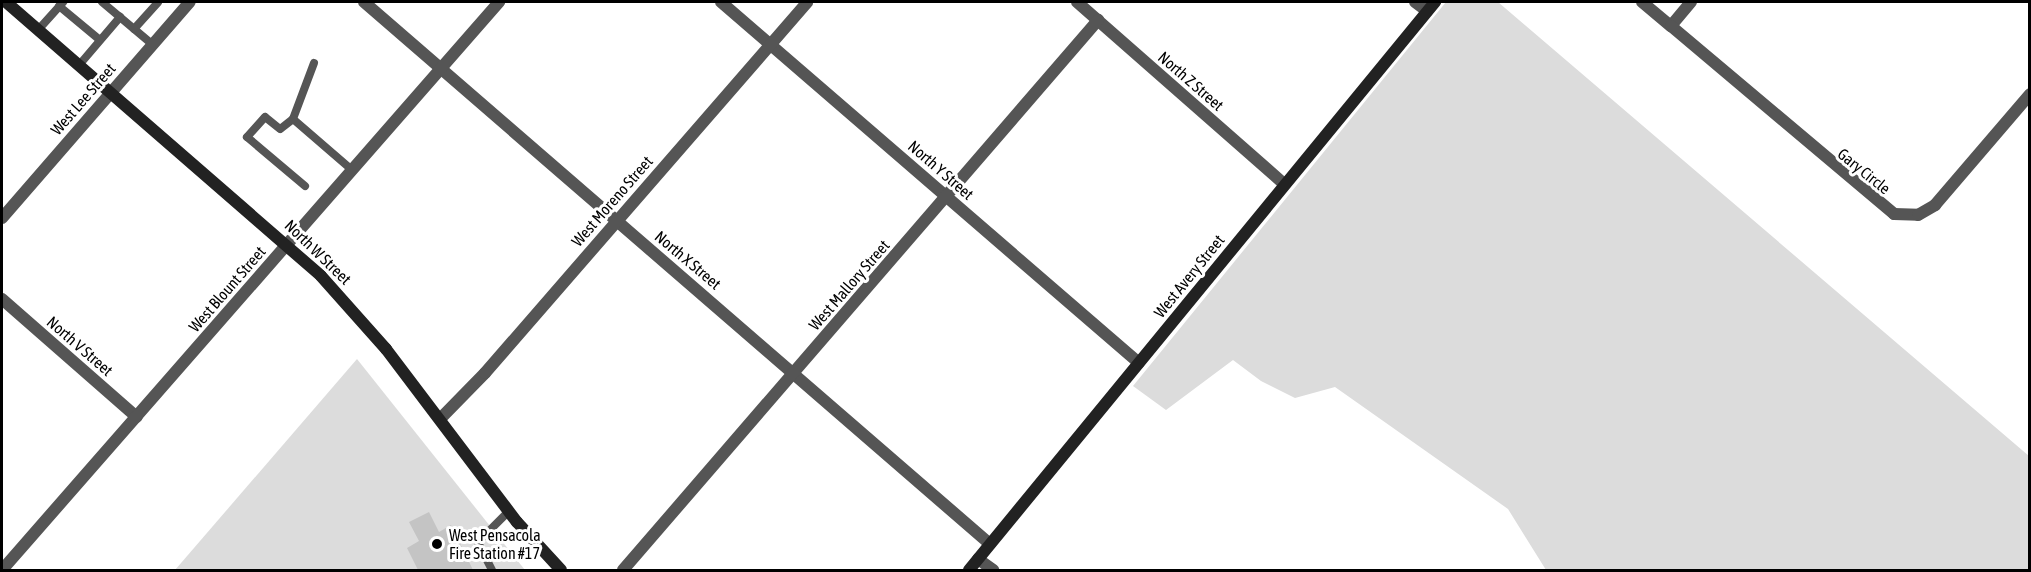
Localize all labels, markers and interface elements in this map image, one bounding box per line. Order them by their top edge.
street label: North Z Street [1154,47,1228,115]
street label: West Lee Street [47,59,119,139]
street label: North Y Street [904,136,978,204]
street label: Gary Circle [1834,144,1894,198]
street label: West Moreno Street [567,152,657,250]
street label: North W Street [281,216,355,288]
street label: North X Street [651,227,725,293]
street label: West Avery Street [1150,231,1228,321]
street label: West Mallory Street [805,236,893,334]
street label: West Blount Street [185,242,269,336]
street label: North V Street [43,312,117,380]
place label: West Pensacola Fire Station #17 [449,525,541,563]
marker: West Pensacola Fire Station #17 [430,537,444,551]

